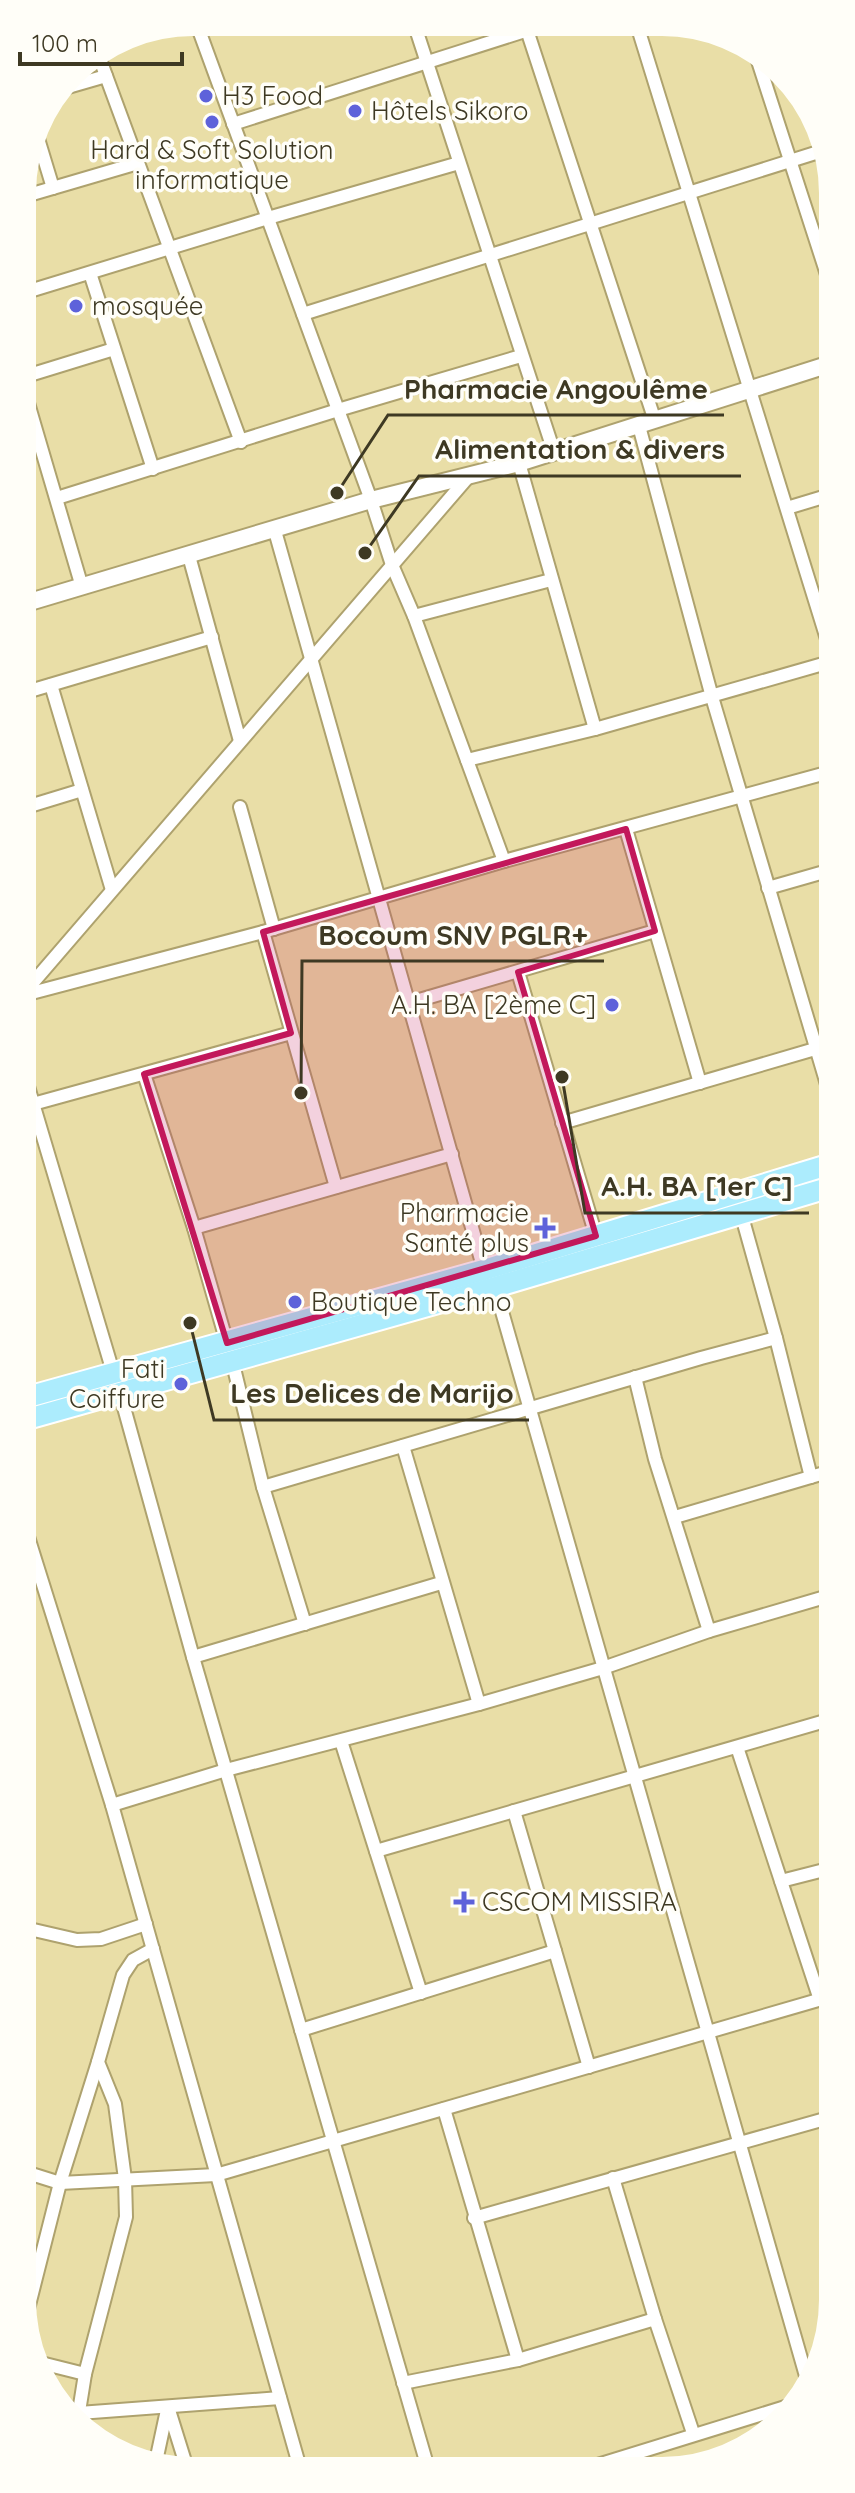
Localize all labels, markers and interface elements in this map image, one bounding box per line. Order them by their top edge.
scale bar [20,16,182,66]
text: 100 m [32,28,98,58]
place label: H3 Food [222,79,323,112]
marker: H3 Food [197,87,215,105]
place label: Hôtels Sikoro [371,94,528,127]
marker: Hôtels Sikoro [346,102,364,120]
marker: Hard & Soft Solution informatique [203,113,221,131]
place label: Hard & Soft Solution informatique [90,133,334,196]
place label: mosquée [92,289,204,322]
marker: mosquée [67,297,85,315]
callout: Pharmacie Angoulême [388,363,724,415]
text: Pharmacie Angoulême [404,371,708,406]
callout: Alimentation & divers [419,424,741,476]
text: Alimentation & divers [435,431,725,466]
callout: Bocoum SNV PGLR+ [302,909,604,961]
text: Bocoum SNV PGLR+ [318,917,588,952]
place label: A.H. BA [2ème C] [391,988,596,1021]
marker: A.H. BA [2ème C] [603,996,621,1014]
callout: A.H. BA [1er C] [585,1161,809,1213]
text: A.H. BA [1er C] [601,1168,793,1203]
place label: Pharmacie Santé plus [400,1196,529,1259]
marker: Pharmacie Santé plus [536,1219,554,1237]
place label: Boutique Techno [311,1285,511,1318]
marker: Boutique Techno [286,1293,304,1311]
place label: Fati Coiffure [69,1352,165,1415]
callout: Les Delices de Marijo [214,1368,529,1420]
marker: Fati Coiffure [172,1375,190,1393]
text: Les Delices de Marijo [230,1375,514,1410]
place label: CSCOM MISSIRA [482,1885,677,1918]
marker: CSCOM MISSIRA [453,1891,475,1913]

